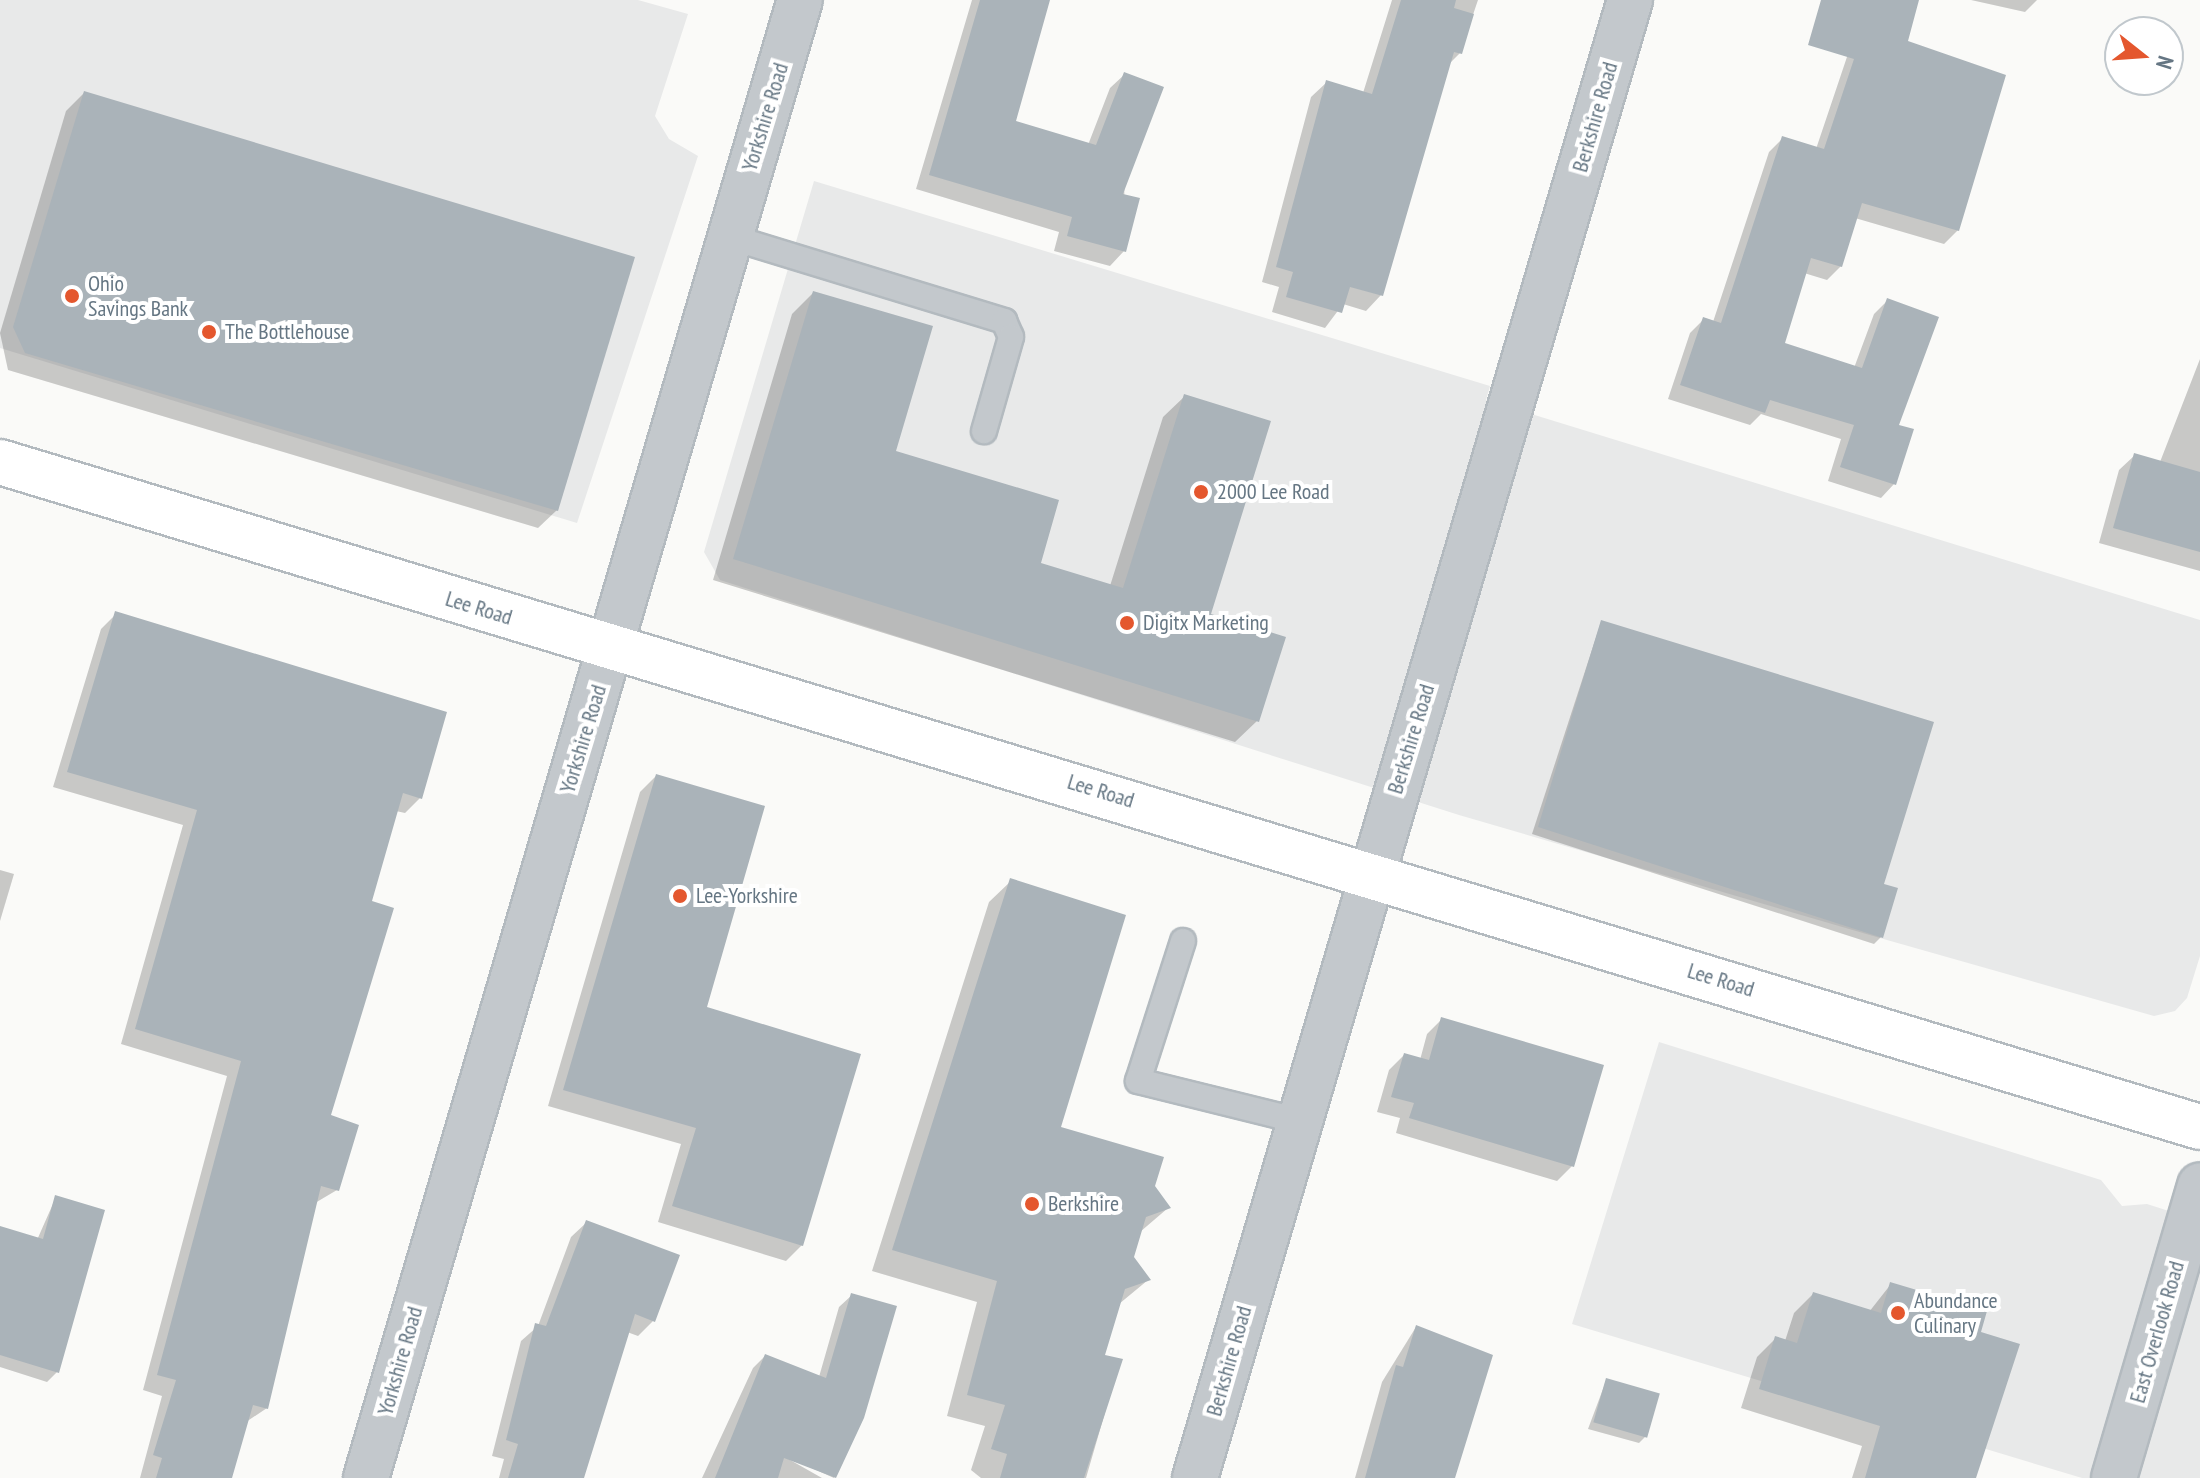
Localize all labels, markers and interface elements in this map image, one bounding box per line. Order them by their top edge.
north arrow [2104,16,2184,96]
text: N [2150,53,2180,72]
street label: Berkshire Road [1567,59,1623,175]
street label: Yorkshire Road [736,60,794,174]
place label: Ohio Savings Bank [88,270,188,322]
marker: Ohio Savings Bank [63,287,81,305]
place label: The Bottlehouse [225,319,350,345]
marker: The Bottlehouse [200,323,218,341]
place label: 2000 Lee Road [1217,479,1330,505]
marker: 2000 Lee Road [1192,483,1210,501]
street label: Lee Road [442,585,516,631]
place label: Digitx Marketing [1143,610,1269,636]
marker: Digitx Marketing [1118,614,1136,632]
street label: Berkshire Road [1382,681,1440,797]
street label: Yorkshire Road [554,682,612,796]
street label: Lee Road [1064,768,1138,814]
place label: Lee-Yorkshire [696,883,798,909]
marker: Lee-Yorkshire [671,887,689,905]
street label: Lee Road [1684,957,1758,1003]
place label: Berkshire [1048,1191,1119,1217]
marker: Berkshire [1023,1195,1041,1213]
street label: East Overlook Road [2124,1258,2190,1406]
place label: Abundance Culinary [1914,1287,1998,1338]
street label: Berkshire Road [1201,1303,1257,1419]
street label: Yorkshire Road [372,1304,428,1418]
marker: Abundance Culinary [1889,1304,1907,1322]

